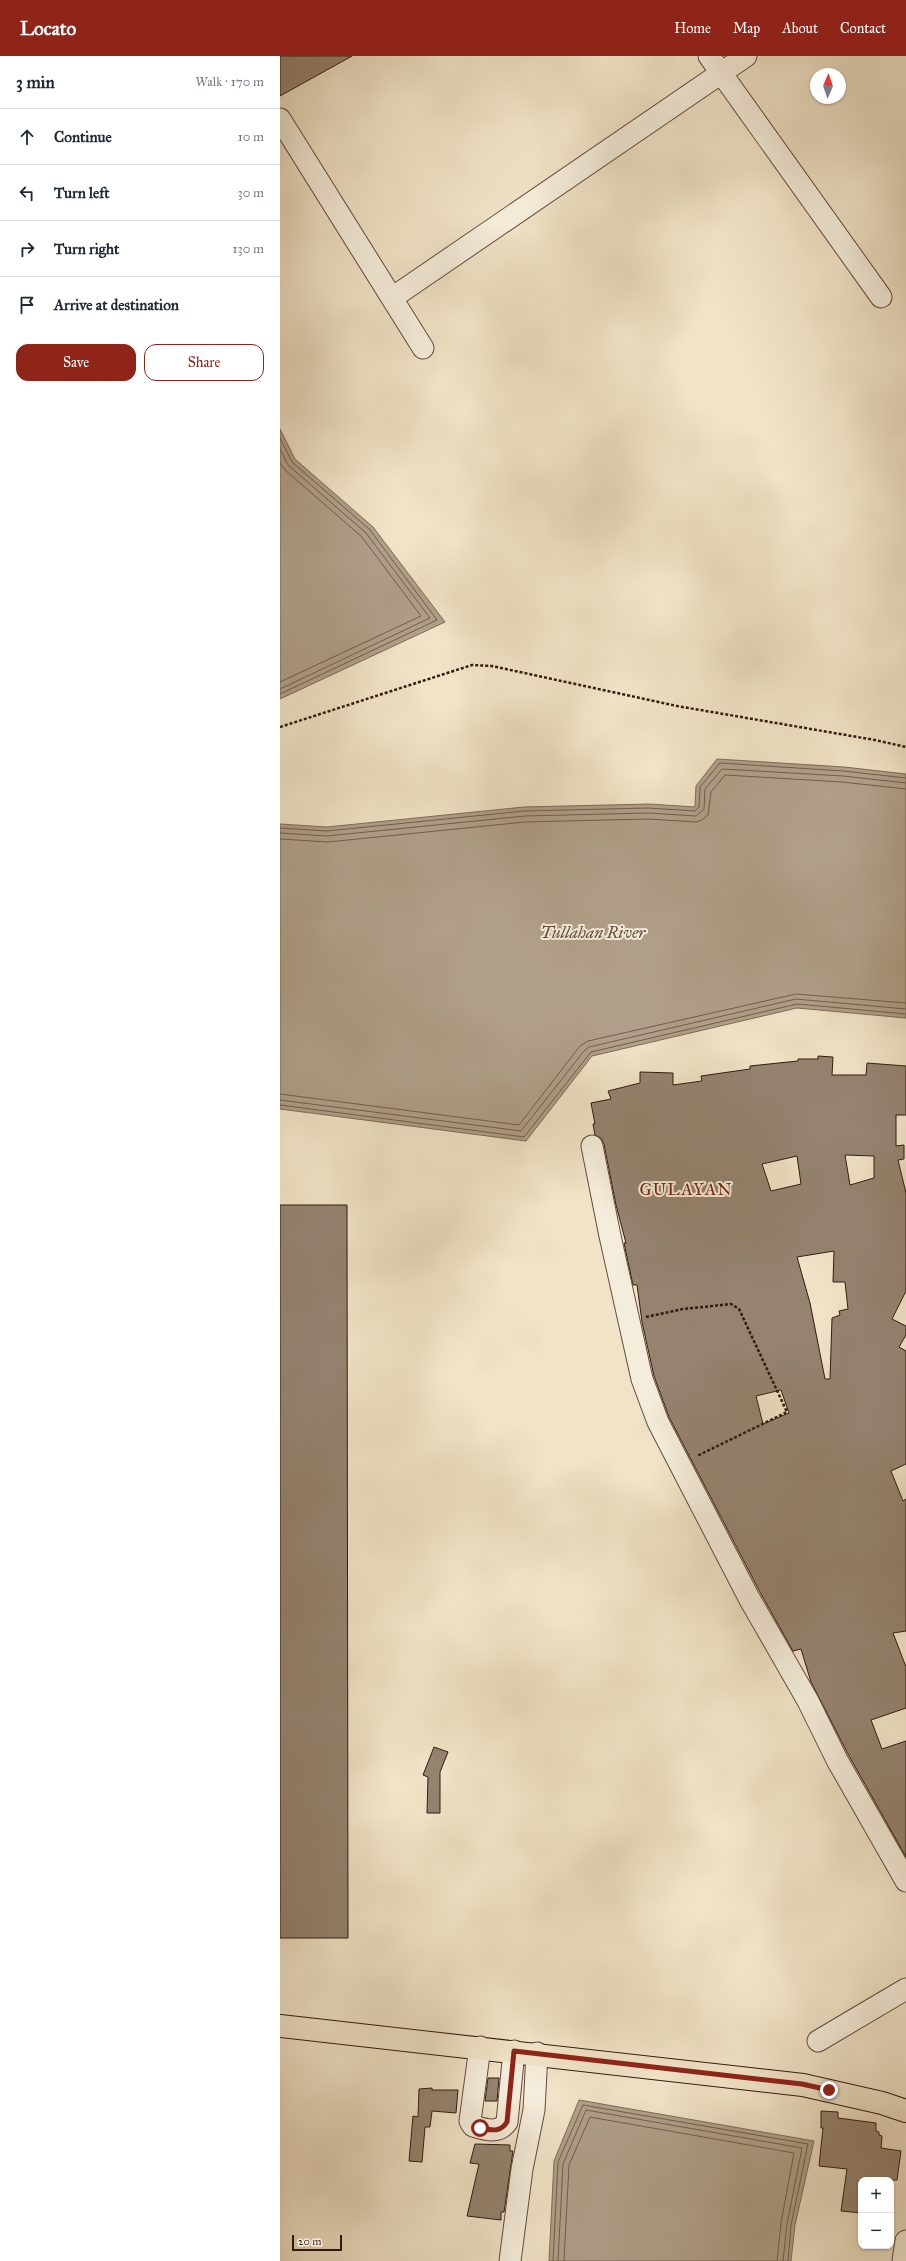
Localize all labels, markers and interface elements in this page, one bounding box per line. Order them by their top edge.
text: Locato [20,17,76,40]
text: Home [674,20,711,37]
text: Map [733,20,760,37]
text: About [782,20,818,37]
text: Contact [840,20,886,37]
north arrow [810,68,846,104]
text: 3 min [16,72,55,93]
text: Walk · 170 m [195,74,264,90]
icon: ahead [16,126,38,148]
text: Continue [54,128,112,146]
text: 10 m [238,129,264,145]
icon: left [16,182,38,204]
text: Turn left [54,184,110,202]
text: 30 m [238,185,264,201]
icon: right [16,238,38,260]
text: Turn right [54,240,119,258]
text: 130 m [232,241,264,257]
icon: arrive [16,294,38,316]
text: Arrive at destination [54,296,179,314]
button: Save [16,344,136,381]
button: Share [144,344,264,381]
water label: Tullahan River [541,922,646,943]
district label: GULAYAN [639,1179,733,1200]
route end [820,2081,838,2099]
route start [471,2119,489,2137]
map controls [858,2177,894,2249]
button: + [858,2177,894,2213]
button: − [858,2213,894,2249]
scale bar [292,2233,342,2252]
text: 20 m [298,2235,321,2248]

